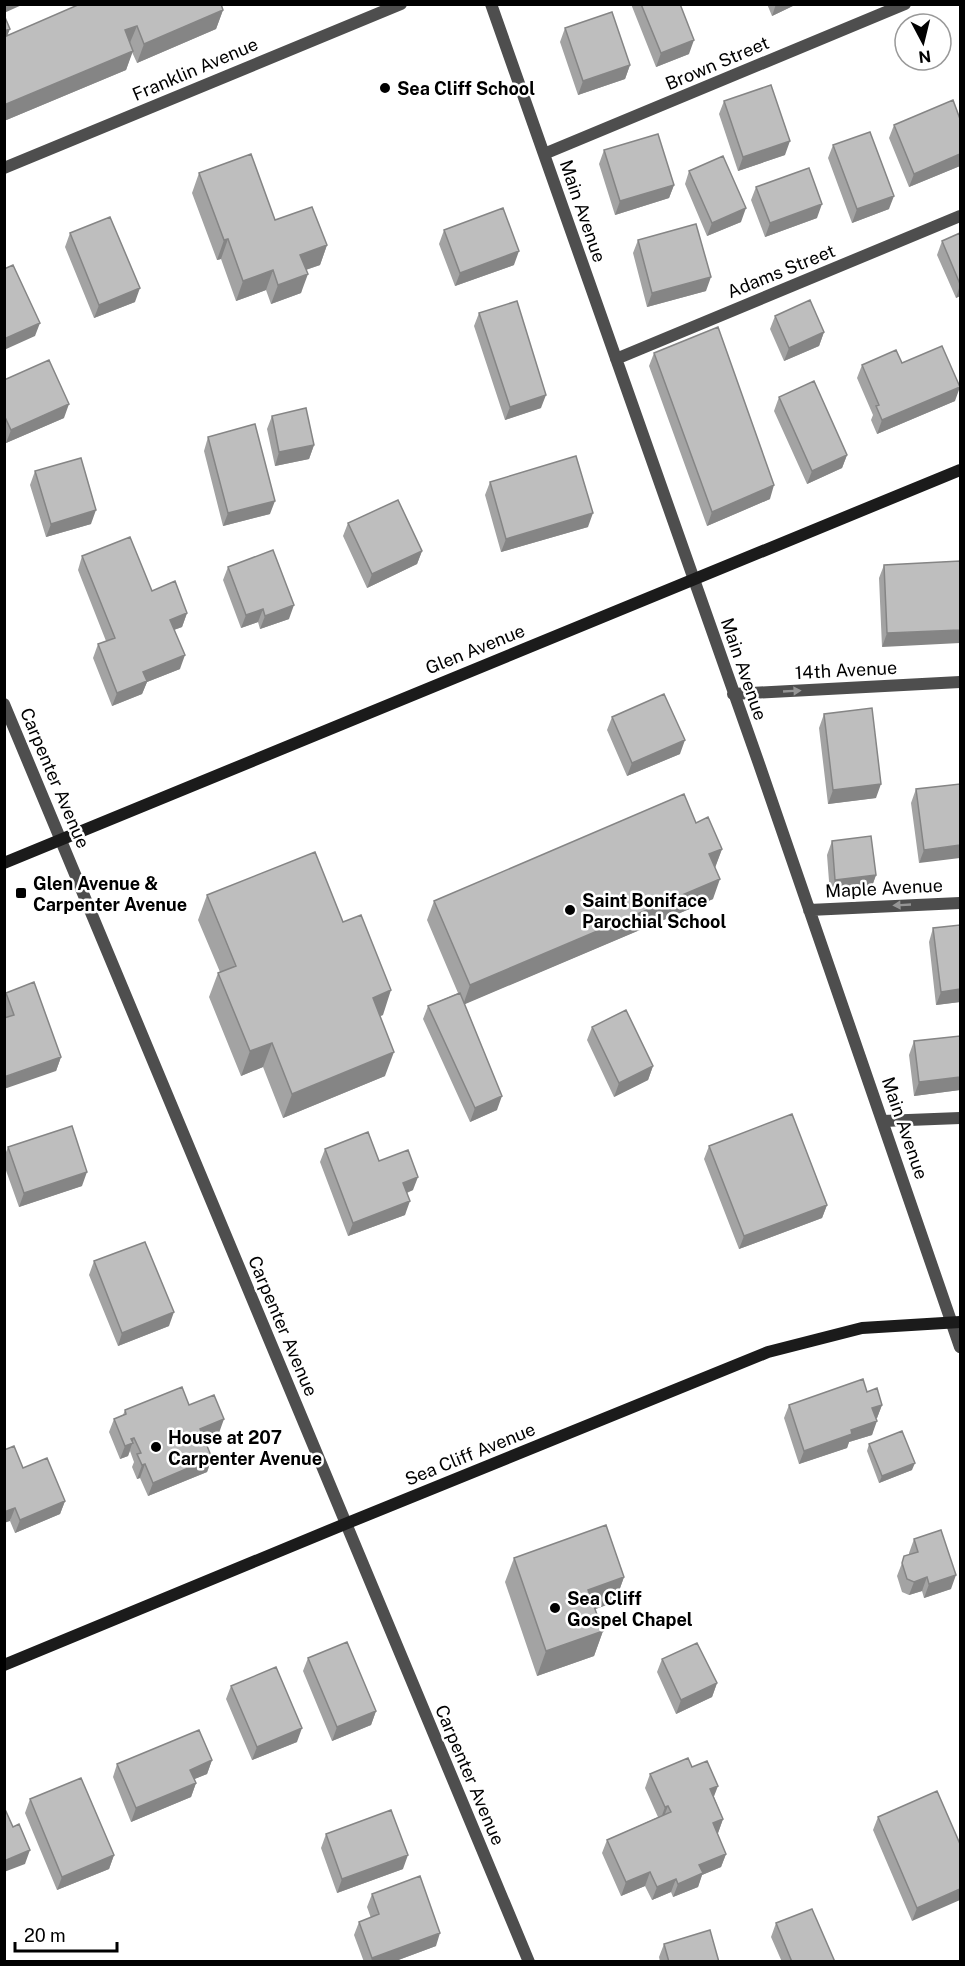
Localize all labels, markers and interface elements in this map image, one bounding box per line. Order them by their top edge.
north arrow [893,12,953,72]
street label: Brown Street [662,32,772,94]
street label: Franklin Avenue [129,33,261,105]
text: N [917,46,932,67]
place label: Sea Cliff School [397,78,535,99]
marker: Sea Cliff School [378,81,392,95]
street label: Main Avenue [556,157,610,265]
street label: Adams Street [724,240,838,302]
street label: Main Avenue [717,615,771,723]
street label: Glen Avenue [422,620,528,678]
street label: 14th Avenue [794,657,898,683]
one-way arrow [782,686,801,696]
street label: Carpenter Avenue [16,705,94,851]
place label: Glen Avenue & Carpenter Avenue [33,873,187,915]
street label: Maple Avenue [825,874,943,902]
marker: Glen Avenue & Carpenter Avenue [14,886,28,900]
place label: Saint Boniface Parochial School [582,890,726,932]
one-way arrow [893,901,912,910]
marker: Saint Boniface Parochial School [563,903,577,917]
street label: Main Avenue [878,1074,932,1182]
street label: Carpenter Avenue [244,1253,322,1399]
street label: Sea Cliff Avenue [402,1418,538,1490]
place label: House at 207 Carpenter Avenue [168,1427,322,1469]
marker: House at 207 Carpenter Avenue [149,1440,163,1454]
place label: Sea Cliff Gospel Chapel [567,1588,693,1630]
marker: Sea Cliff Gospel Chapel [548,1601,562,1615]
street label: Carpenter Avenue [431,1702,509,1848]
scale bar [15,1915,117,1953]
text: 20 m [24,1925,66,1946]

